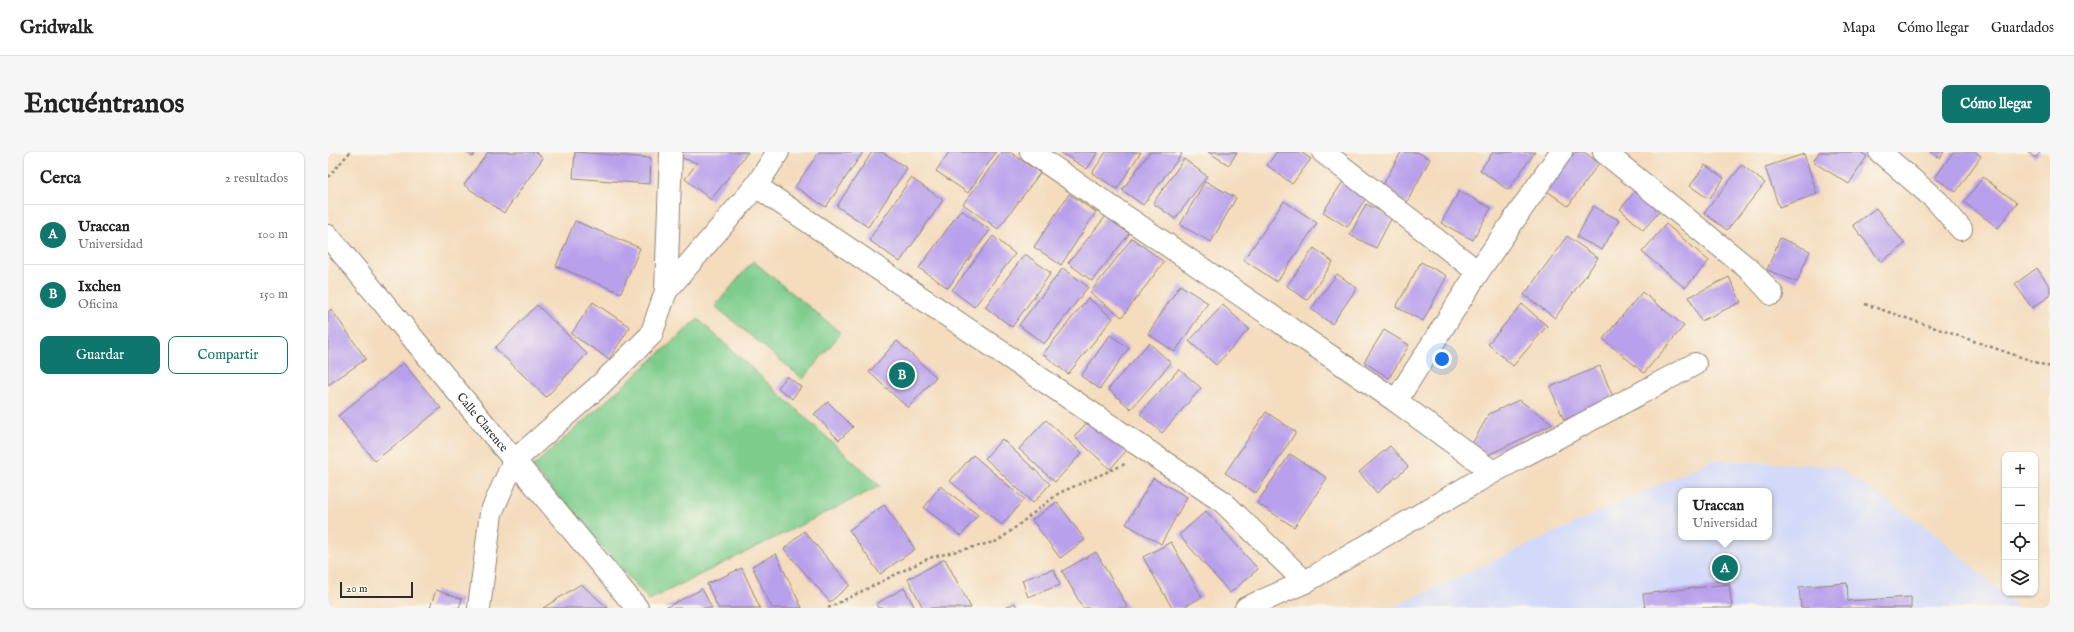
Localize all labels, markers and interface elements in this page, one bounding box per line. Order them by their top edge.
text: Gridwalk [20,16,93,40]
text: Mapa [1842,19,1875,37]
text: Cómo llegar [1897,19,1969,37]
text: Guardados [1991,19,2054,37]
button: Cómo llegar [1942,85,2050,123]
text: Encuéntranos [24,87,184,122]
text: Cerca [40,168,81,189]
text: 2 resultados [225,170,288,187]
text: Uraccan [78,217,130,236]
text: A [49,226,57,243]
text: 100 m [258,226,288,243]
text: Universidad [78,236,143,253]
text: Ixchen [78,277,121,296]
text: B [49,286,57,303]
text: 150 m [259,286,288,303]
text: Oficina [78,296,118,313]
button: Guardar [40,336,160,374]
button: Compartir [168,336,288,374]
your location [1432,349,1452,369]
pin: B [889,360,915,390]
street label: Calle Clarence [454,389,512,455]
map controls [2002,452,2038,596]
button: + [2002,452,2038,488]
popup [1678,488,1772,540]
button: − [2002,488,2038,524]
text: Uraccan [1693,496,1744,515]
text: Universidad [1693,515,1757,532]
button: locate [2002,524,2038,560]
pin: A [1712,553,1738,583]
button: layers [2002,560,2038,596]
scale bar [340,580,413,599]
text: 20 m [346,582,367,596]

